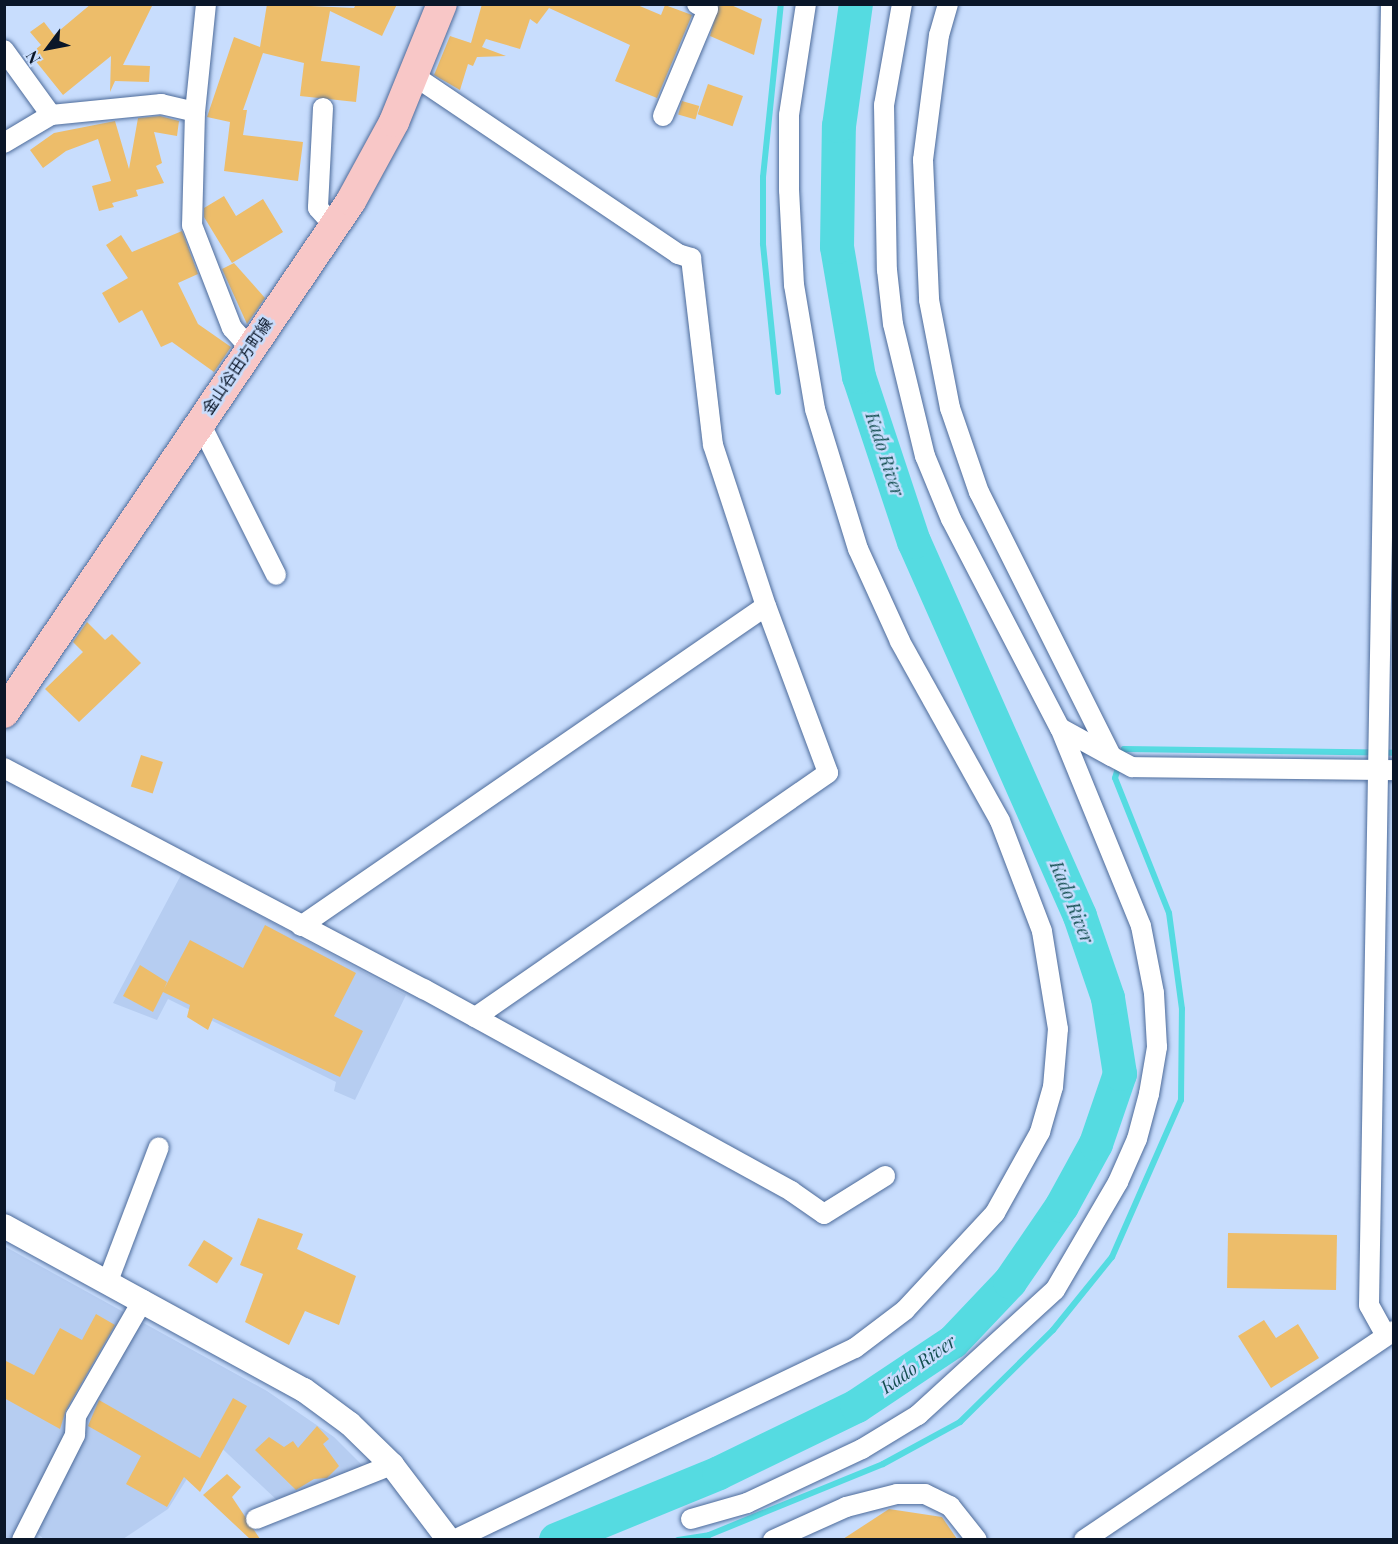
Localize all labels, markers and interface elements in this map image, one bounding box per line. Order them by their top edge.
north arrow [18,18,78,78]
text: N [20,47,44,68]
street label: 金山谷田方町線 [198,314,276,418]
water label: Kado River [861,409,909,499]
water label: Kado River [1046,858,1098,946]
water label: Kado River [876,1330,960,1398]

